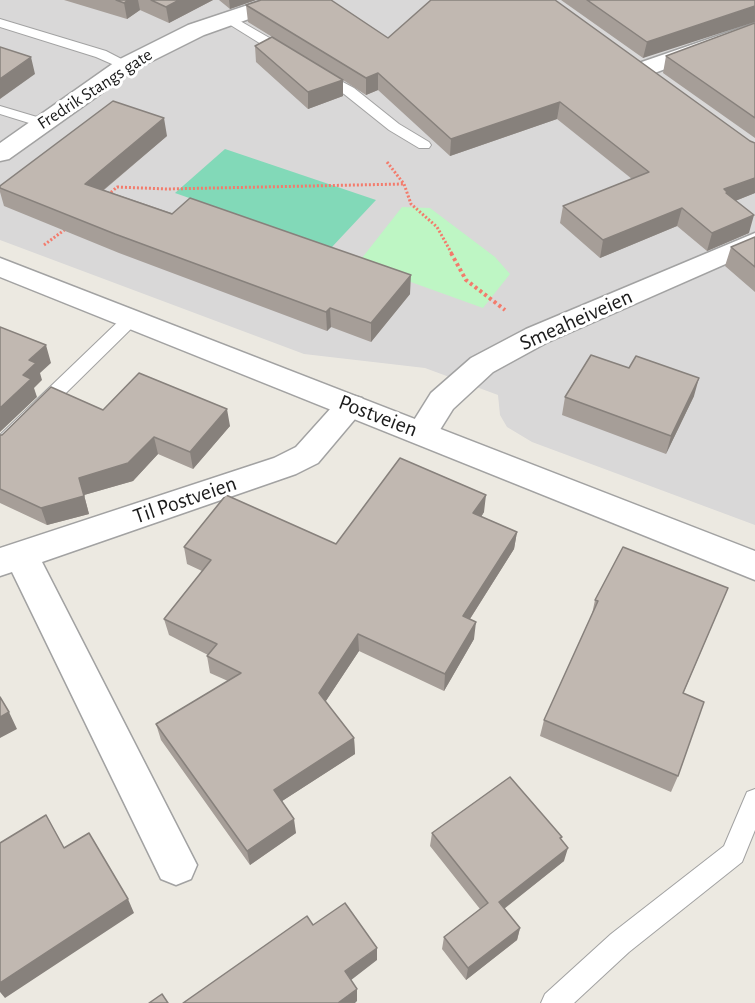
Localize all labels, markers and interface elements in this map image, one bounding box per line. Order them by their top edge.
street label: Fredrik Stangs gate [34,44,156,134]
street label: Smeaheiveien [515,283,637,357]
street label: Postveien [335,389,421,443]
street label: Til Postveien [130,470,240,530]

